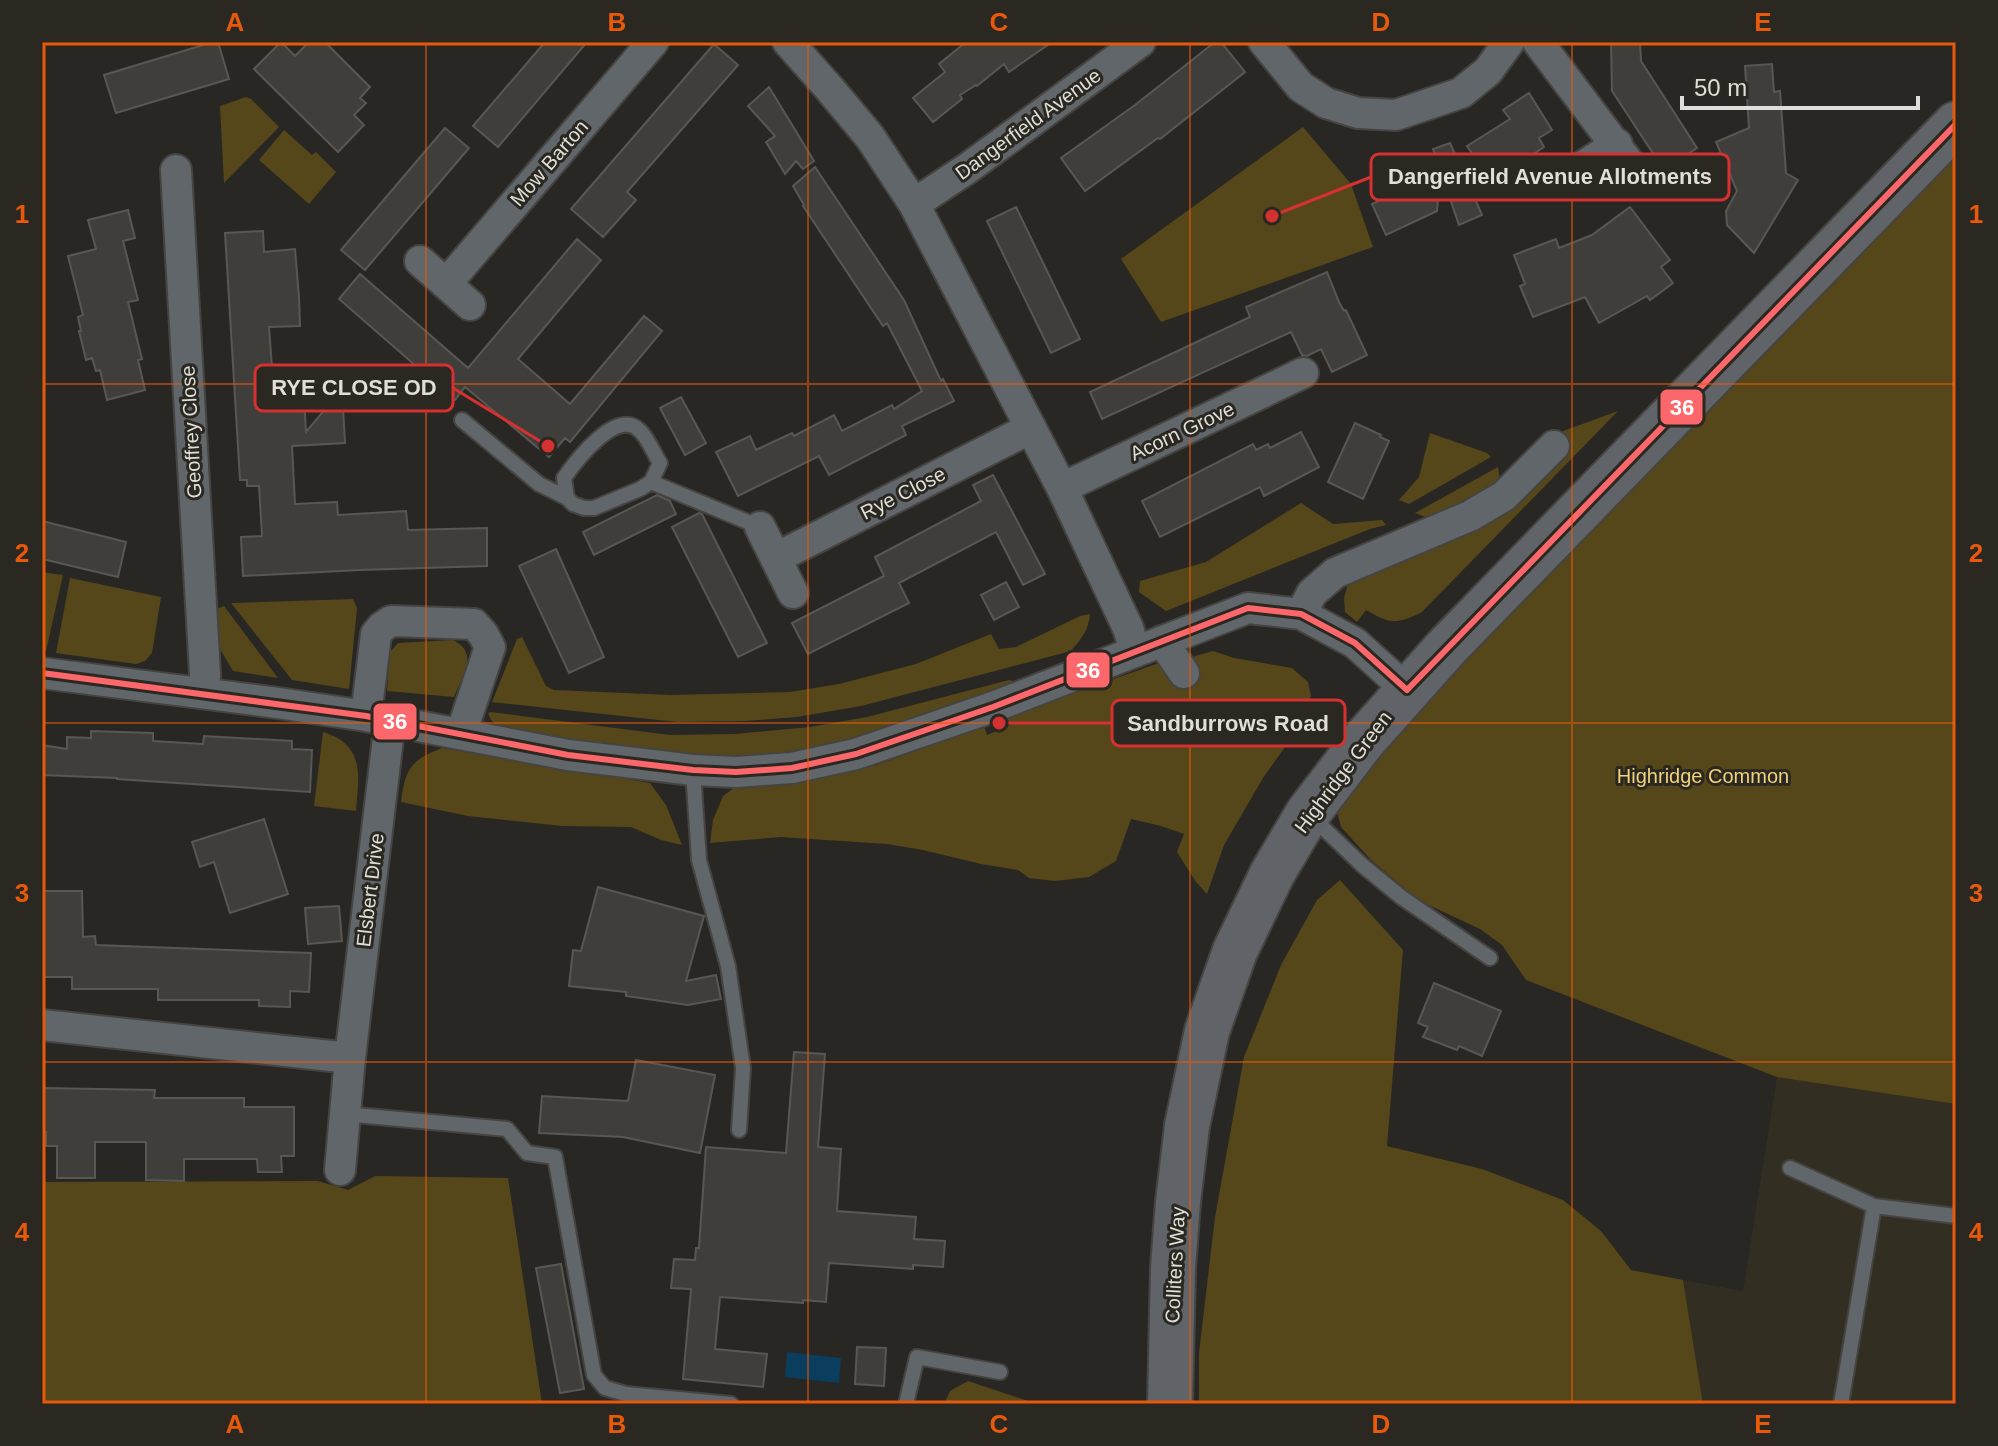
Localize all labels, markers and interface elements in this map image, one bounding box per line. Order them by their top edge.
text: A [226,7,245,37]
text: B [608,7,626,37]
text: C [990,7,1009,37]
text: D [1372,7,1390,37]
text: E [1754,7,1772,37]
scale bar [1682,60,1918,110]
street label: Dangerfield Avenue [951,64,1105,184]
text: 50 m [1694,74,1747,101]
street label: Mow Barton [506,116,592,210]
callout: Dangerfield Avenue Allotments [1371,154,1729,200]
text: Dangerfield Avenue Allotments [1388,164,1712,189]
text: 1 [15,199,29,229]
text: 1 [1969,199,1983,229]
street label: Geoffrey Close [177,365,205,499]
callout: RYE CLOSE OD [255,365,453,411]
text: RYE CLOSE OD [271,375,437,400]
line badge: 36 [1659,388,1704,426]
text: 36 [1670,395,1694,420]
street label: Acorn Grove [1126,397,1238,465]
street label: Rye Close [857,462,949,524]
text: 2 [15,538,29,568]
text: 2 [1969,538,1983,568]
line badge: 36 [1065,651,1111,689]
text: 36 [1076,658,1100,683]
callout: Sandburrows Road [1112,700,1345,746]
line badge: 36 [372,702,418,741]
street label: Highridge Green [1290,707,1396,837]
text: 36 [383,709,407,734]
text: Sandburrows Road [1127,711,1329,736]
park label: Highridge Common [1617,765,1789,787]
street label: Elsbert Drive [352,832,388,948]
text: 3 [15,878,29,908]
text: 3 [1969,878,1983,908]
street label: Colliters Way [1161,1206,1189,1324]
text: 4 [15,1217,30,1247]
text: 4 [1969,1217,1984,1247]
text: A [226,1409,245,1439]
text: B [608,1409,626,1439]
text: C [990,1409,1009,1439]
text: D [1372,1409,1390,1439]
text: E [1754,1409,1772,1439]

